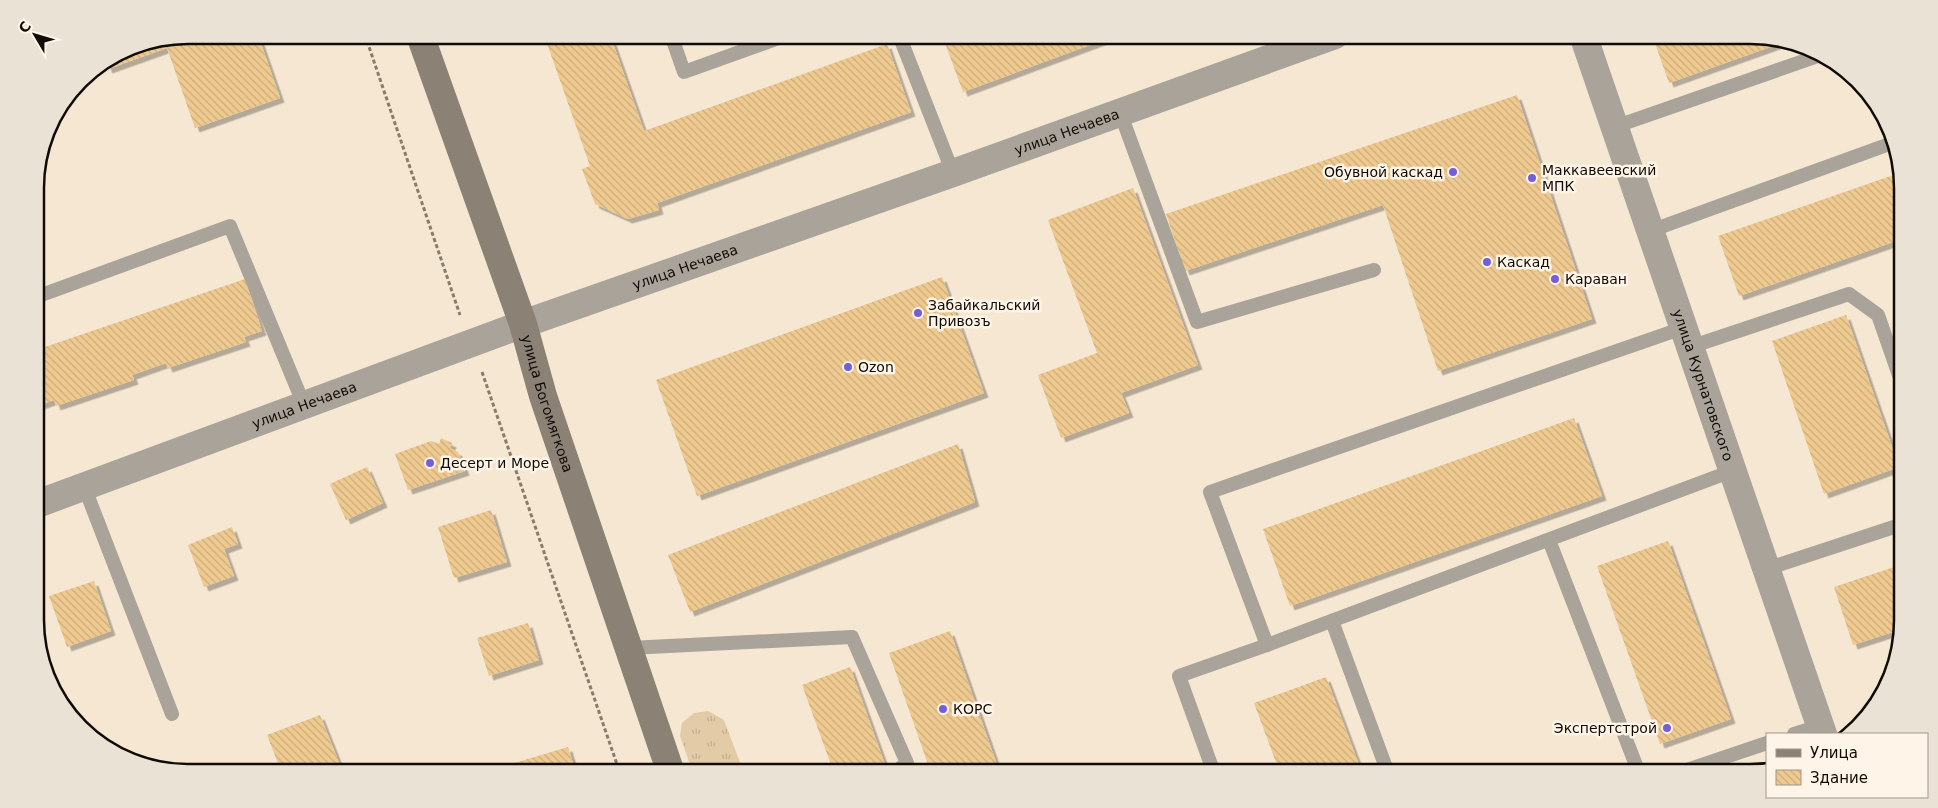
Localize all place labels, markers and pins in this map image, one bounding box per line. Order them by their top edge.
place label: Маккавеевский МПК [1542,162,1656,194]
place label: Обувной каскад [1324,164,1443,180]
marker: Обувной каскад [1447,166,1459,178]
marker: Маккавеевский МПК [1526,172,1538,184]
place label: Каскад [1497,254,1550,270]
marker: Каскад [1481,256,1493,268]
place label: Караван [1565,271,1627,287]
marker: Караван [1549,273,1561,285]
place label: Забайкальский Привозъ [928,297,1040,329]
marker: Забайкальский Привозъ [912,307,924,319]
place label: Ozon [858,359,894,375]
marker: Ozon [842,361,854,373]
place label: Десерт и Море [440,455,549,471]
marker: Десерт и Море [424,457,436,469]
place label: КОРС [953,701,992,717]
marker: КОРС [937,703,949,715]
place label: Экспертстрой [1554,720,1657,736]
marker: Экспертстрой [1661,722,1673,734]

